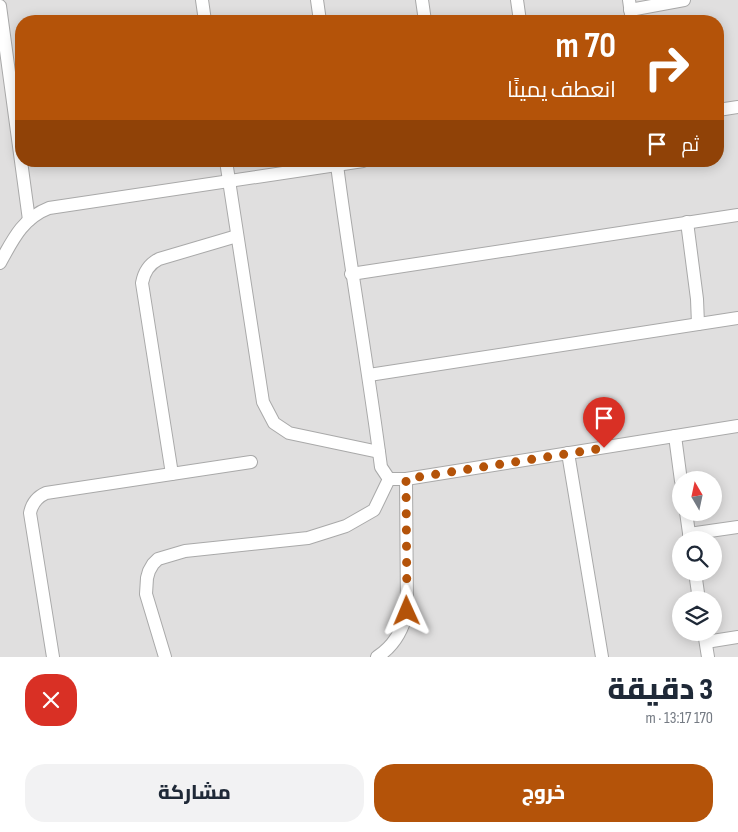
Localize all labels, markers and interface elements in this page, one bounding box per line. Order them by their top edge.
text: 70 m [556,25,616,68]
icon: right [634,35,699,100]
text: انعطف يمينًا [507,77,616,104]
icon: arrive [643,130,671,158]
text: ثم [681,134,699,157]
pin [583,397,625,448]
icon: arrive [590,404,618,432]
north arrow [672,471,722,521]
map controls [672,471,722,641]
button: search [672,531,722,581]
position arrow [380,584,432,636]
button: layers [672,591,722,641]
text: 3 دقيقة [607,672,713,708]
button: close [25,674,77,726]
text: 170 m · 13:17 [646,709,713,728]
button: مشاركة [25,764,364,822]
button: خروج [374,764,713,822]

